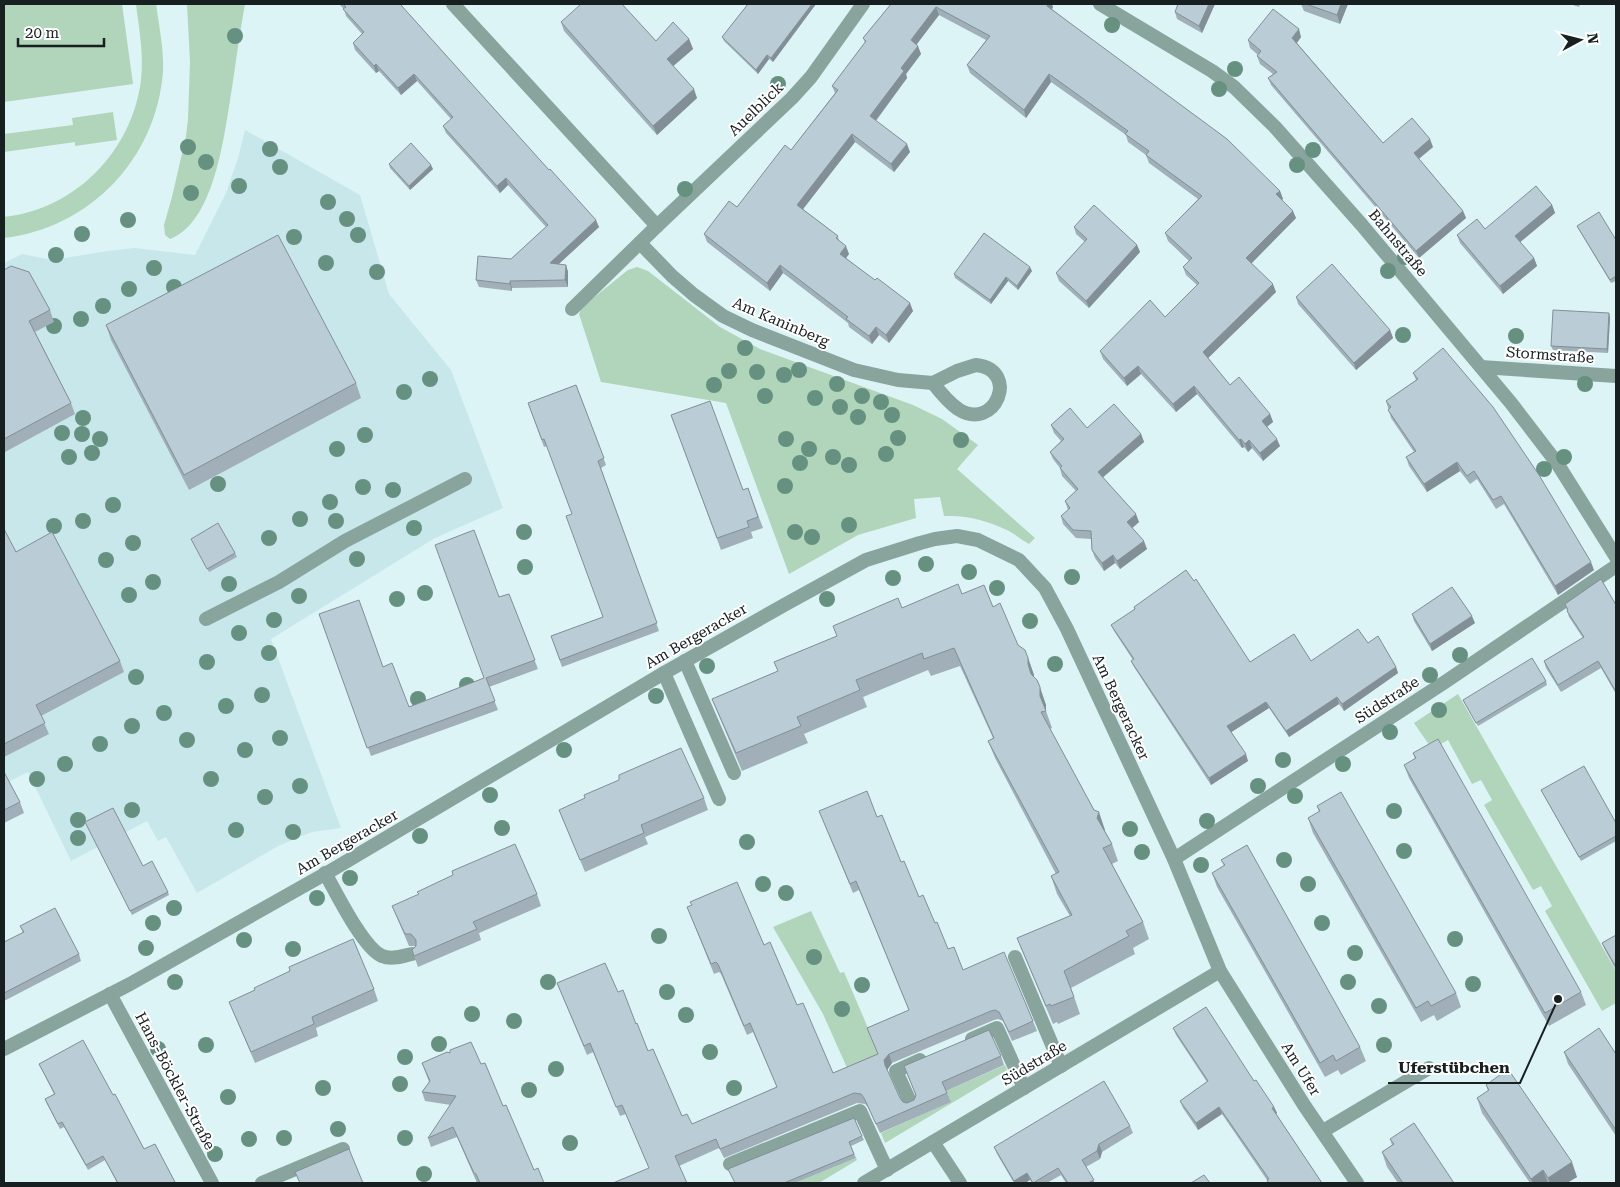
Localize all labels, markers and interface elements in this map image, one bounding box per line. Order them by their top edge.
scale bar [18,15,104,47]
north arrow [1555,15,1605,65]
text: 20 m [25,24,60,42]
text: N [1584,32,1602,45]
street label: Auelblick [725,78,788,140]
street label: Bahnstraße [1365,206,1431,280]
street label: Am Kaninberg [730,294,832,351]
street label: Stormstraße [1505,343,1595,367]
street label: Am Bergeracker [642,600,750,672]
street label: Am Bergeracker [1089,651,1153,763]
street label: Südstraße [1352,673,1422,727]
street label: Am Bergeracker [293,806,401,878]
street label: Hans-Böckler-Straße [131,1009,219,1153]
street label: Südstraße [998,1037,1070,1089]
street label: Am Ufer [1278,1039,1324,1099]
callout: Uferstübchen [1388,1052,1520,1083]
text: Uferstübchen [1398,1058,1510,1077]

